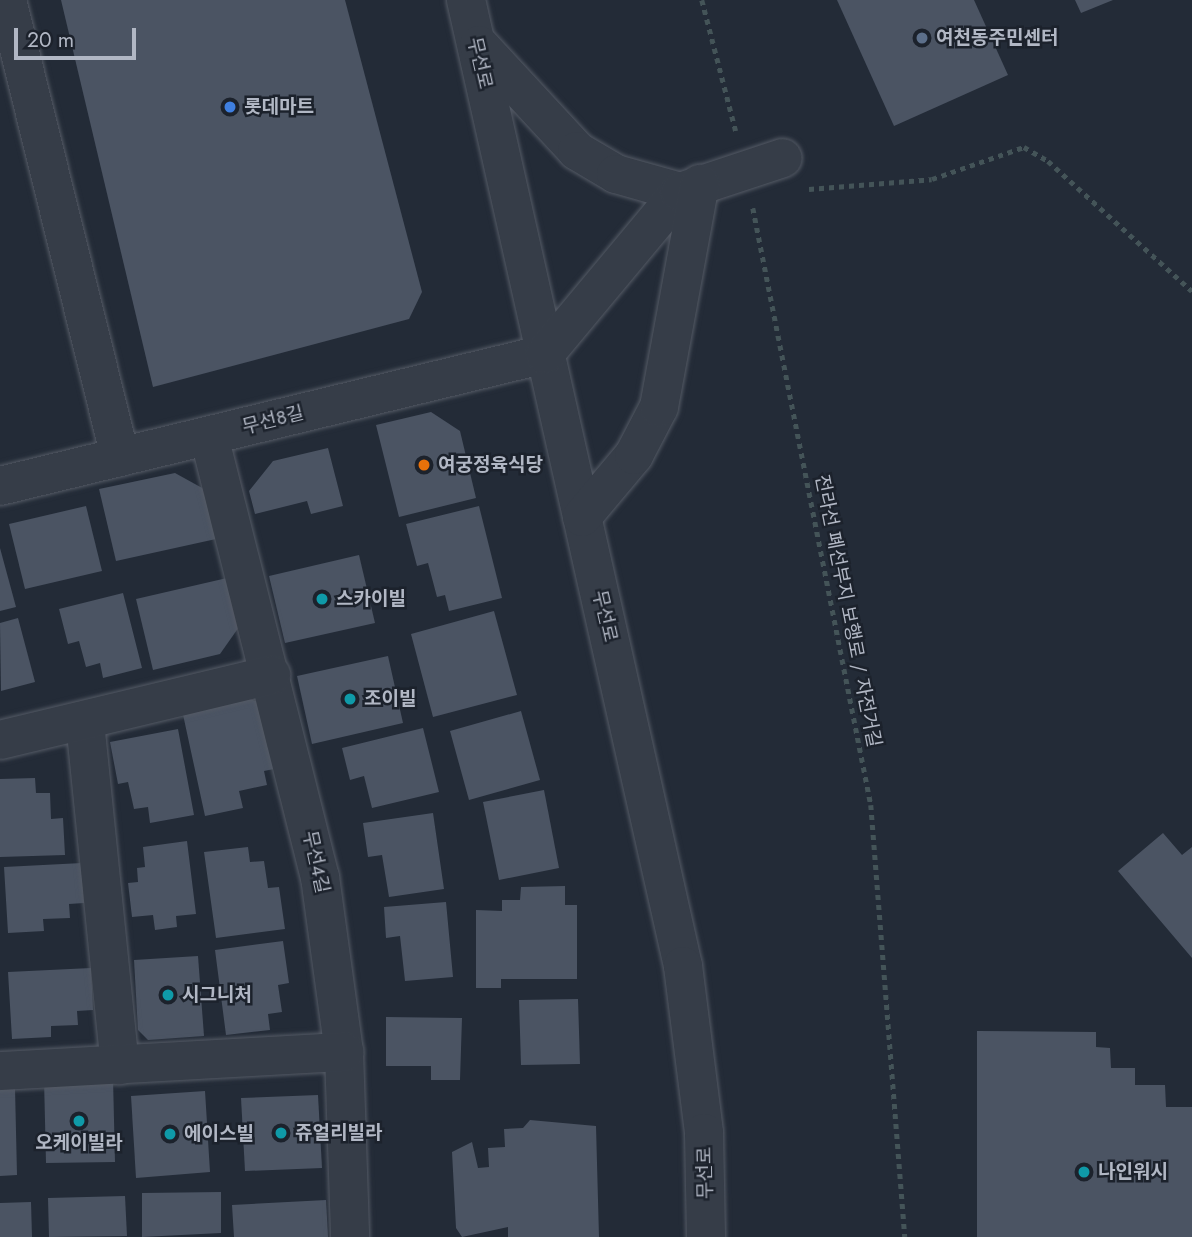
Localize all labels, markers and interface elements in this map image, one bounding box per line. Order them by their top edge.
scale bar [18,14,140,58]
text: 20 m [27,25,74,55]
place label: 여천동주민센터 [936,27,1058,49]
marker: 여천동주민센터 [914,30,930,46]
street label: 무선로 [463,35,497,91]
place label: 롯데마트 [244,96,314,118]
marker: 롯데마트 [222,99,238,115]
street label: 무선8길 [240,401,306,439]
place label: 여궁정육식당 [438,454,543,476]
marker: 여궁정육식당 [416,457,432,473]
street label: 전라선 폐선부지 보행로 / 자전거길 [810,473,886,749]
place label: 스카이빌 [336,588,406,610]
street label: 무선로 [588,588,622,644]
marker: 스카이빌 [314,591,330,607]
place label: 조이빌 [364,688,416,710]
marker: 조이빌 [342,691,358,707]
street label: 무선4길 [298,829,334,895]
place label: 시그니처 [182,984,252,1006]
marker: 시그니처 [160,987,176,1003]
marker: 오케이빌라 [71,1113,87,1129]
place label: 쥬얼리빌라 [295,1122,382,1144]
place label: 에이스빌 [184,1123,254,1145]
marker: 쥬얼리빌라 [273,1125,289,1141]
marker: 에이스빌 [162,1126,178,1142]
place label: 오케이빌라 [35,1132,123,1154]
street label: 무선로 [693,1147,717,1199]
place label: 나인워시 [1098,1161,1168,1183]
marker: 나인워시 [1076,1164,1092,1180]

